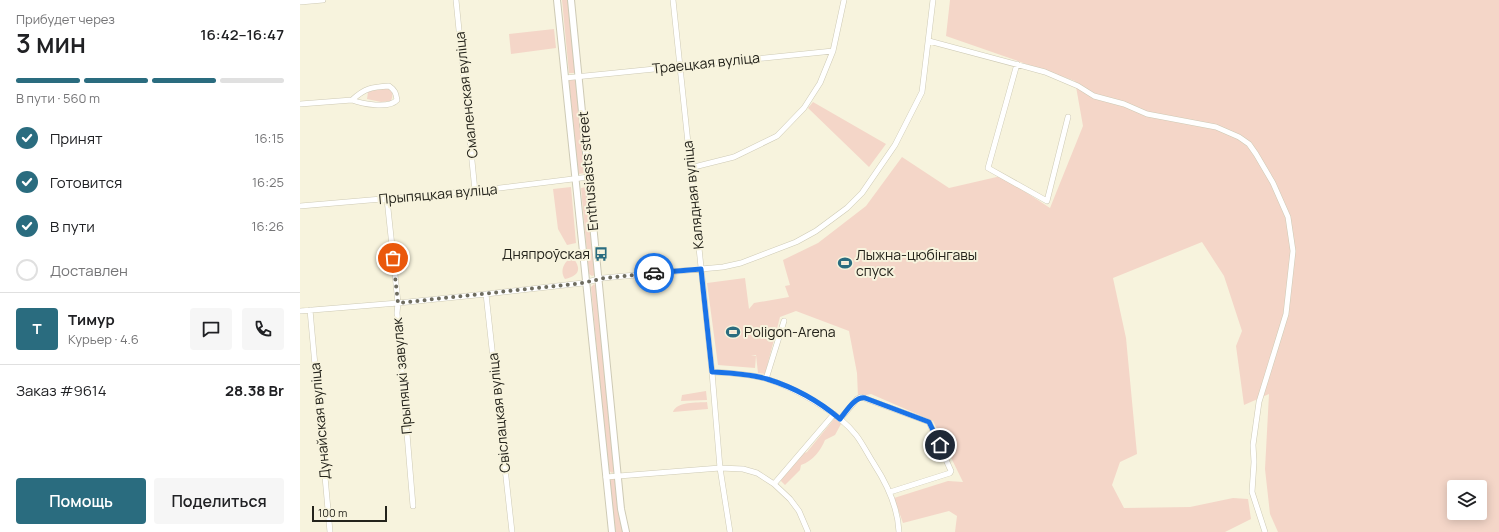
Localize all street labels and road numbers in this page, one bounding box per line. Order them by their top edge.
street label: Смаленская вуліца [449,31,482,159]
street label: Траецкая вуліца [651,47,761,78]
street label: Enthusiasts street [573,110,602,232]
street label: Калядная вуліца [677,140,708,250]
street label: Прыпяцкая вуліца [378,179,498,208]
street label: Прыпяцкі завулак [387,316,416,435]
street label: Свіслацкая вуліца [483,352,514,474]
street label: Дунайская вуліца [305,362,334,480]

